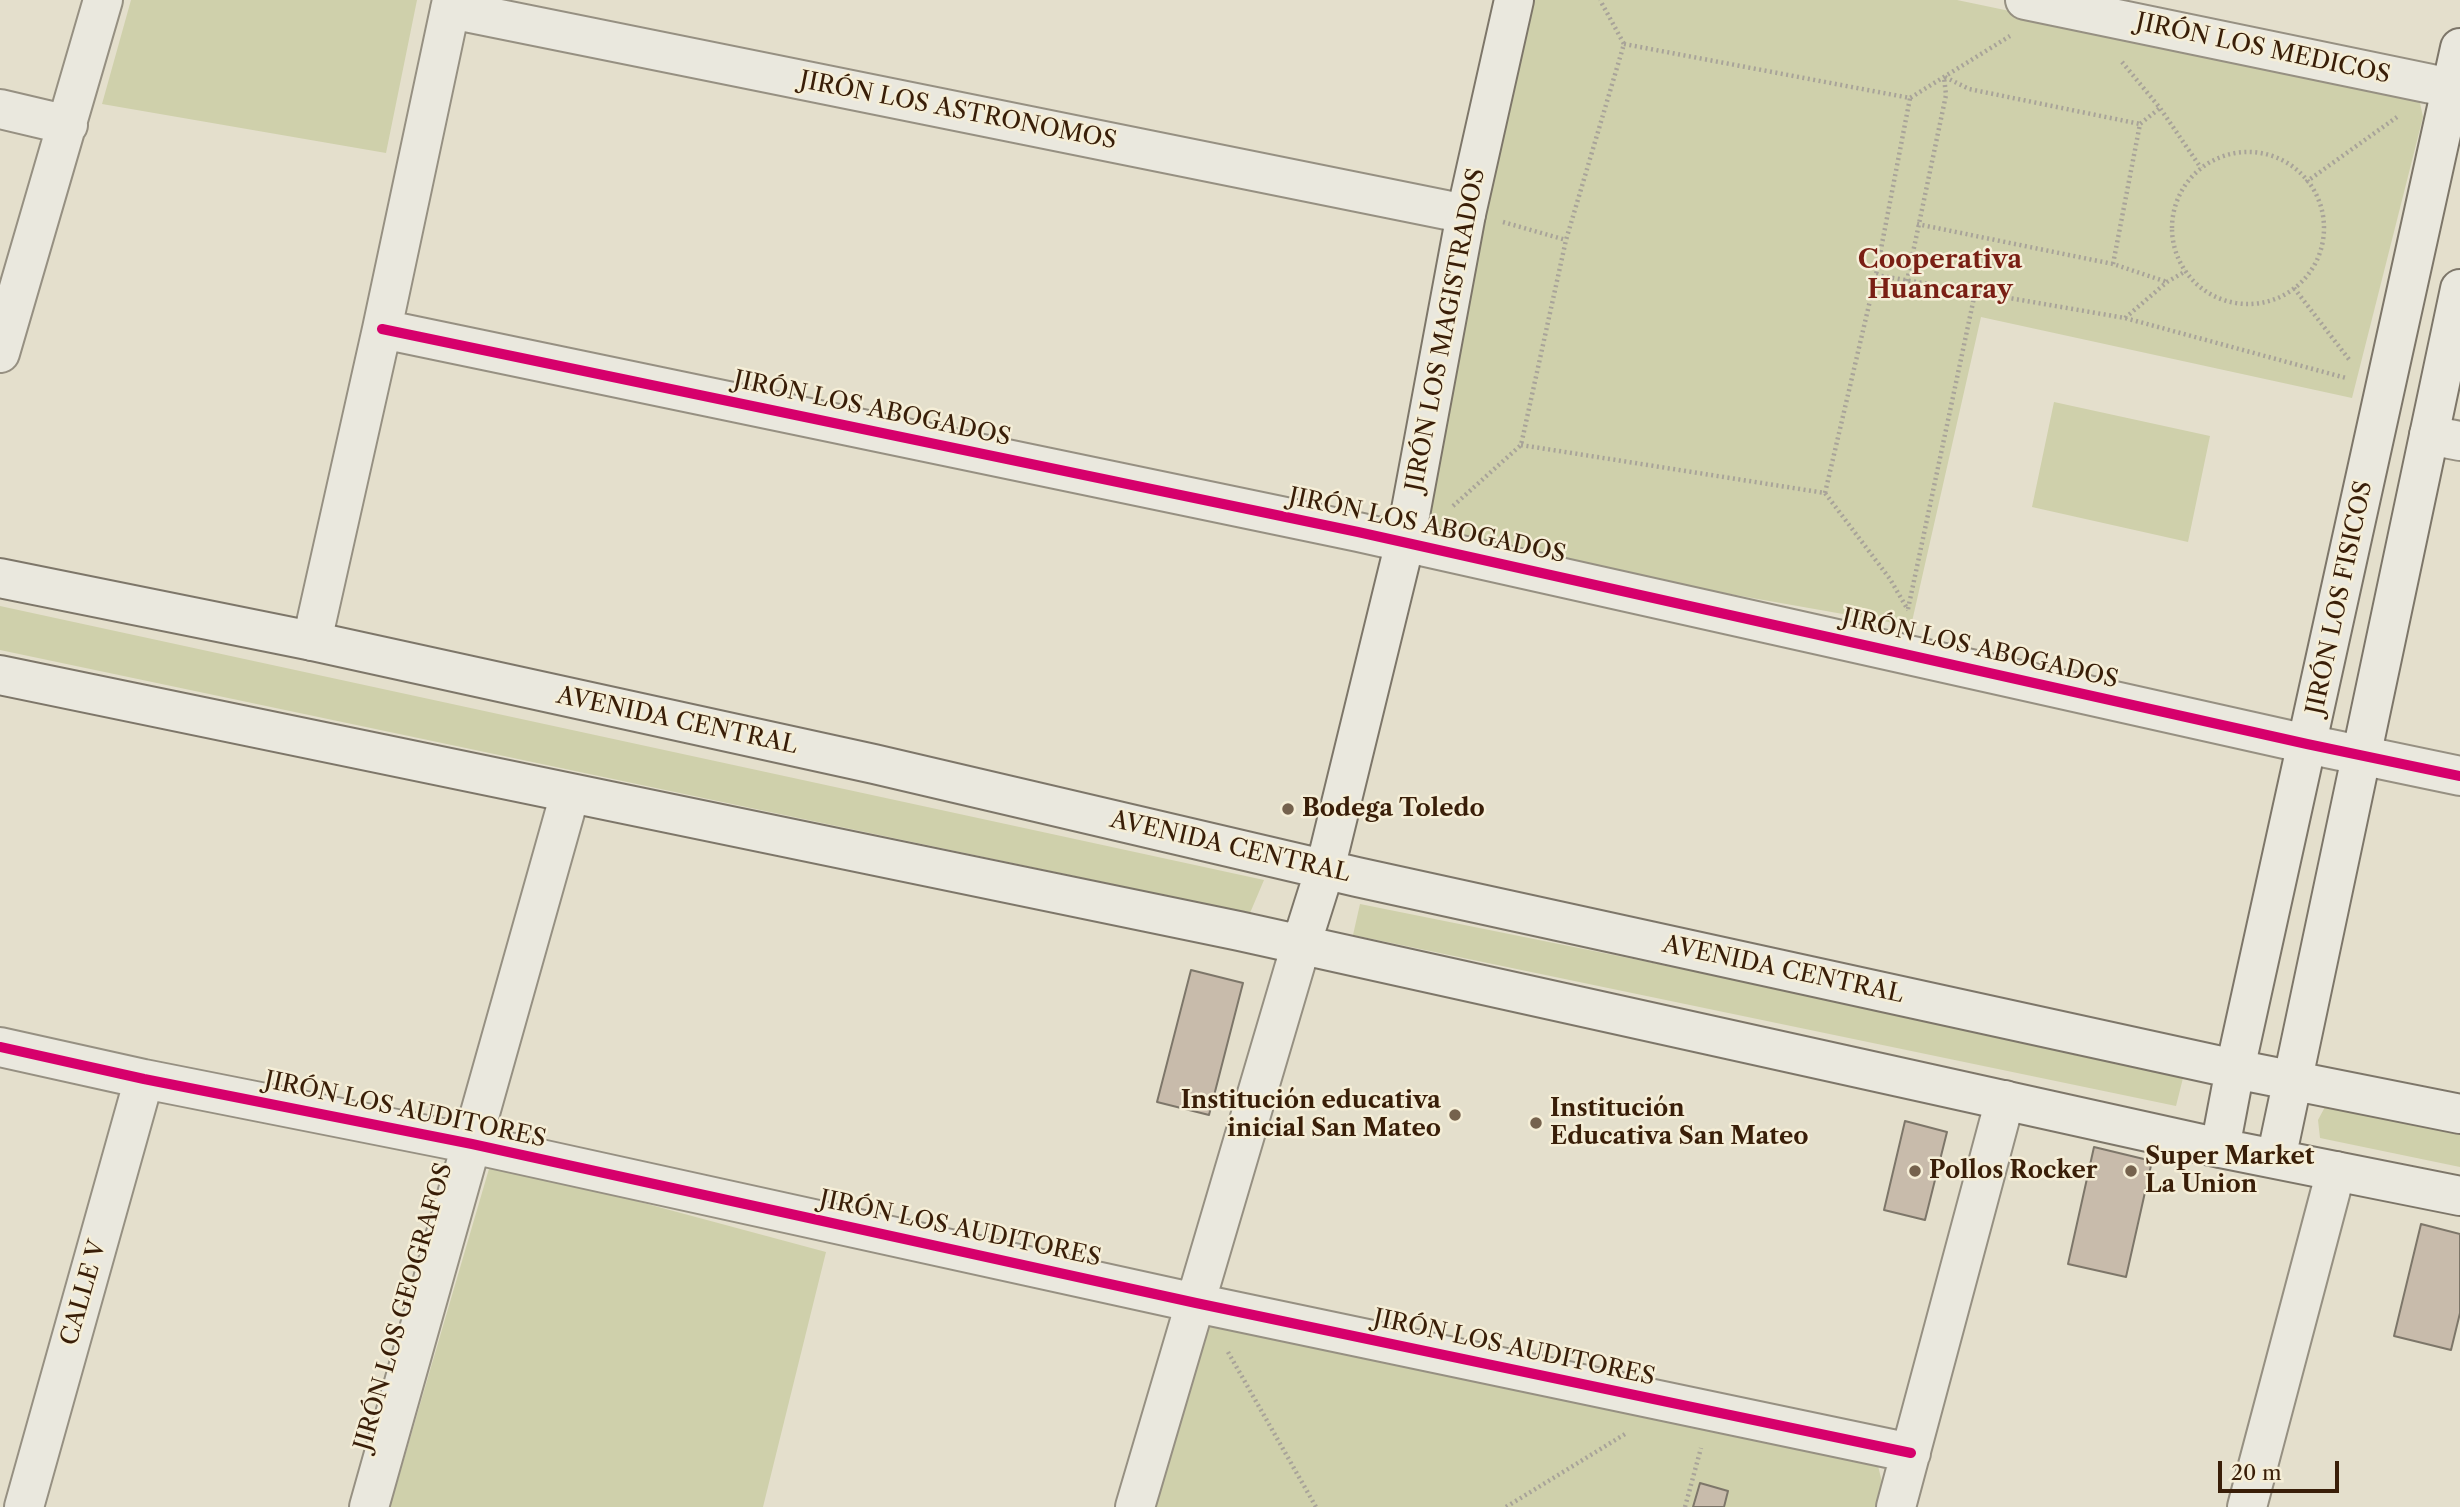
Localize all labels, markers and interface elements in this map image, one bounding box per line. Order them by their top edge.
street label: JIRÓN LOS MEDICOS [2133,8,2393,90]
street label: JIRÓN LOS ASTRONOMOS [797,66,1119,156]
street label: JIRÓN LOS MAGISTRADOS [1401,166,1491,494]
district label: Cooperativa Huancaray [1858,244,2022,306]
street label: JIRÓN LOS ABOGADOS [731,366,1013,452]
street label: JIRÓN LOS FISICOS [2301,479,2379,717]
street label: JIRÓN LOS ABOGADOS [1286,483,1568,569]
street label: JIRÓN LOS ABOGADOS [1839,603,2121,695]
street label: AVENIDA CENTRAL [554,681,800,761]
place label: Bodega Toledo [1302,795,1485,823]
marker: Bodega Toledo [1280,801,1296,817]
street label: AVENIDA CENTRAL [1107,805,1353,889]
street label: AVENIDA CENTRAL [1660,930,1906,1010]
street label: JIRÓN LOS AUDITORES [262,1066,548,1154]
place label: Institución educativa inicial San Mateo [1181,1087,1441,1143]
place label: Institución Educativa San Mateo [1550,1095,1809,1151]
marker: Institución educativa inicial San Mateo [1447,1107,1463,1123]
marker: Institución Educativa San Mateo [1528,1115,1544,1131]
place label: Super Market La Union [2145,1143,2314,1199]
place label: Pollos Rocker [1929,1157,2097,1185]
street label: JIRÓN LOS GEOGRAFOS [349,1160,459,1454]
marker: Pollos Rocker [1907,1163,1923,1179]
marker: Super Market La Union [2123,1163,2139,1179]
street label: JIRÓN LOS AUDITORES [817,1185,1103,1273]
street label: CALLE V [55,1237,113,1349]
street label: JIRÓN LOS AUDITORES [1371,1304,1657,1392]
scale bar [2222,1448,2343,1492]
text: 20 m [2231,1460,2282,1485]

